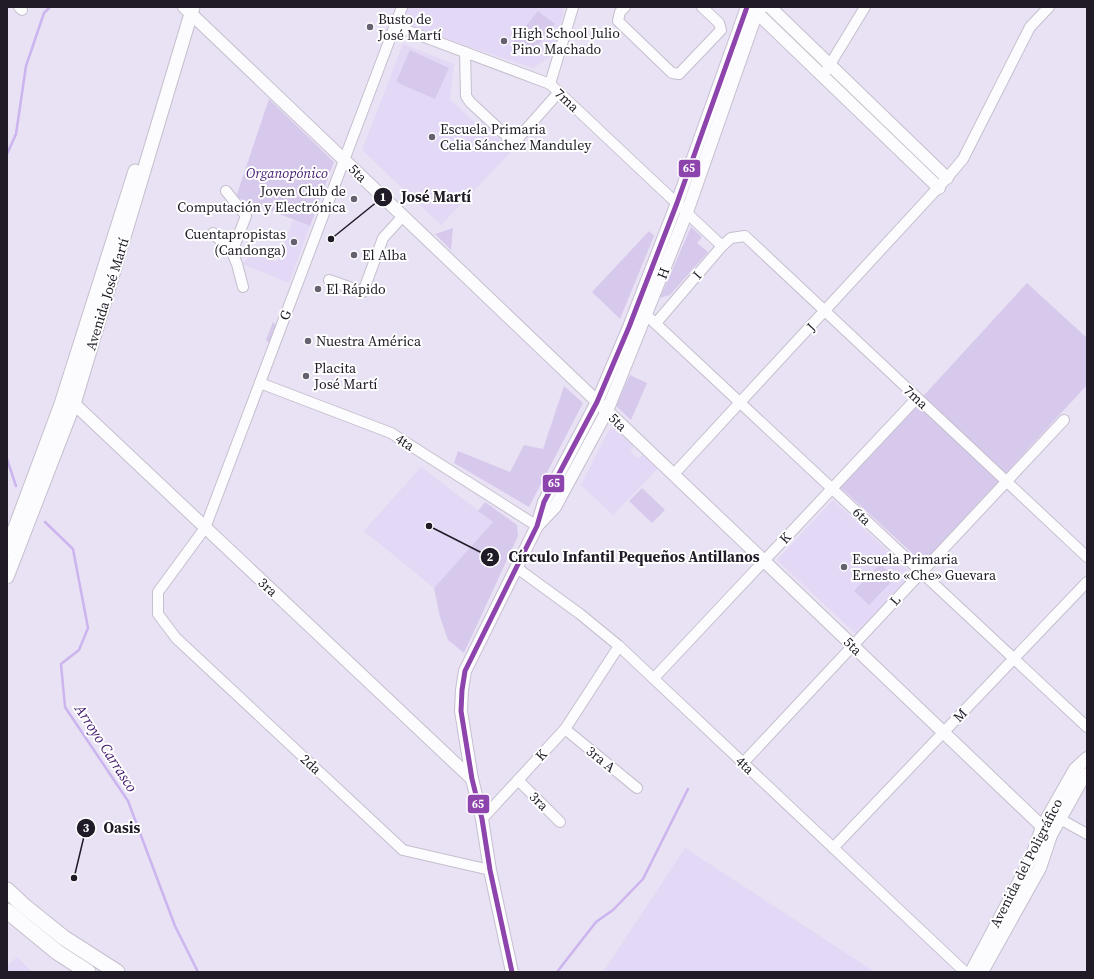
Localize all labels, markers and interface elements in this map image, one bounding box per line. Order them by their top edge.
place label: Busto de José Martí [377,9,441,45]
marker: Busto de José Martí [365,22,375,32]
place label: High School Julio Pino Machado [512,23,620,59]
marker: High School Julio Pino Machado [499,36,509,46]
street label: 7ma [550,84,584,117]
place label: Escuela Primaria Celia Sánchez Manduley [440,119,592,155]
marker: Escuela Primaria Celia Sánchez Manduley [427,132,437,142]
street label: 5ta [344,159,372,187]
line badge: 65 [678,159,701,178]
text: 65 [683,161,695,176]
park label: Organopónico [246,163,328,183]
place label: Joven Club de Computación y Electrónica [177,181,347,217]
callout: José Martí [373,184,479,211]
text: José Martí [400,186,471,207]
text: 1 [380,189,386,205]
marker: Joven Club de Computación y Electrónica [349,194,359,204]
place label: Cuentapropistas (Candonga) [185,224,286,260]
street label: Avenida José Martí [80,235,134,353]
marker: Cuentapropistas (Candonga) [289,237,299,247]
place label: El Alba [362,245,407,265]
marker: El Alba [349,250,359,260]
street label: H [652,264,674,282]
street label: I [688,266,706,284]
place label: El Rápido [326,279,386,299]
marker: El Rápido [313,284,323,294]
street label: G [274,307,296,323]
street label: J [801,318,820,336]
place label: Nuestra América [316,331,422,351]
marker: Nuestra América [303,336,313,346]
place label: Placita José Martí [313,358,377,394]
marker: Placita José Martí [301,371,311,381]
street label: 7ma [899,381,933,414]
street label: 5ta [604,408,632,436]
street label: 4ta [392,429,419,456]
line badge: 65 [542,474,565,493]
text: 65 [548,476,560,491]
street label: 6ta [848,502,876,530]
street label: K [775,527,796,548]
callout: Círculo Infantil Pequeños Antillanos [480,543,767,570]
text: Círculo Infantil Pequeños Antillanos [508,546,760,567]
text: 2 [487,549,494,565]
place label: Escuela Primaria Ernesto «Che» Guevara [852,549,997,585]
marker: Escuela Primaria Ernesto «Che» Guevara [839,562,849,572]
street label: 3ra [254,573,283,602]
street label: L [885,590,905,610]
street label: 5ta [839,632,867,660]
water label: Arroyo Carrasco [70,699,143,796]
street label: M [948,704,972,726]
street label: 3ra A [582,741,620,777]
street label: K [531,744,552,765]
street label: 2da [296,749,326,779]
street label: 4ta [731,751,759,779]
street label: 3ra [525,787,554,816]
line badge: 65 [467,794,490,814]
street label: Avenida del Poligráfico [985,795,1067,931]
text: 65 [472,797,484,812]
callout: Oasis [76,815,149,842]
text: Oasis [104,817,141,838]
text: 3 [83,820,90,836]

